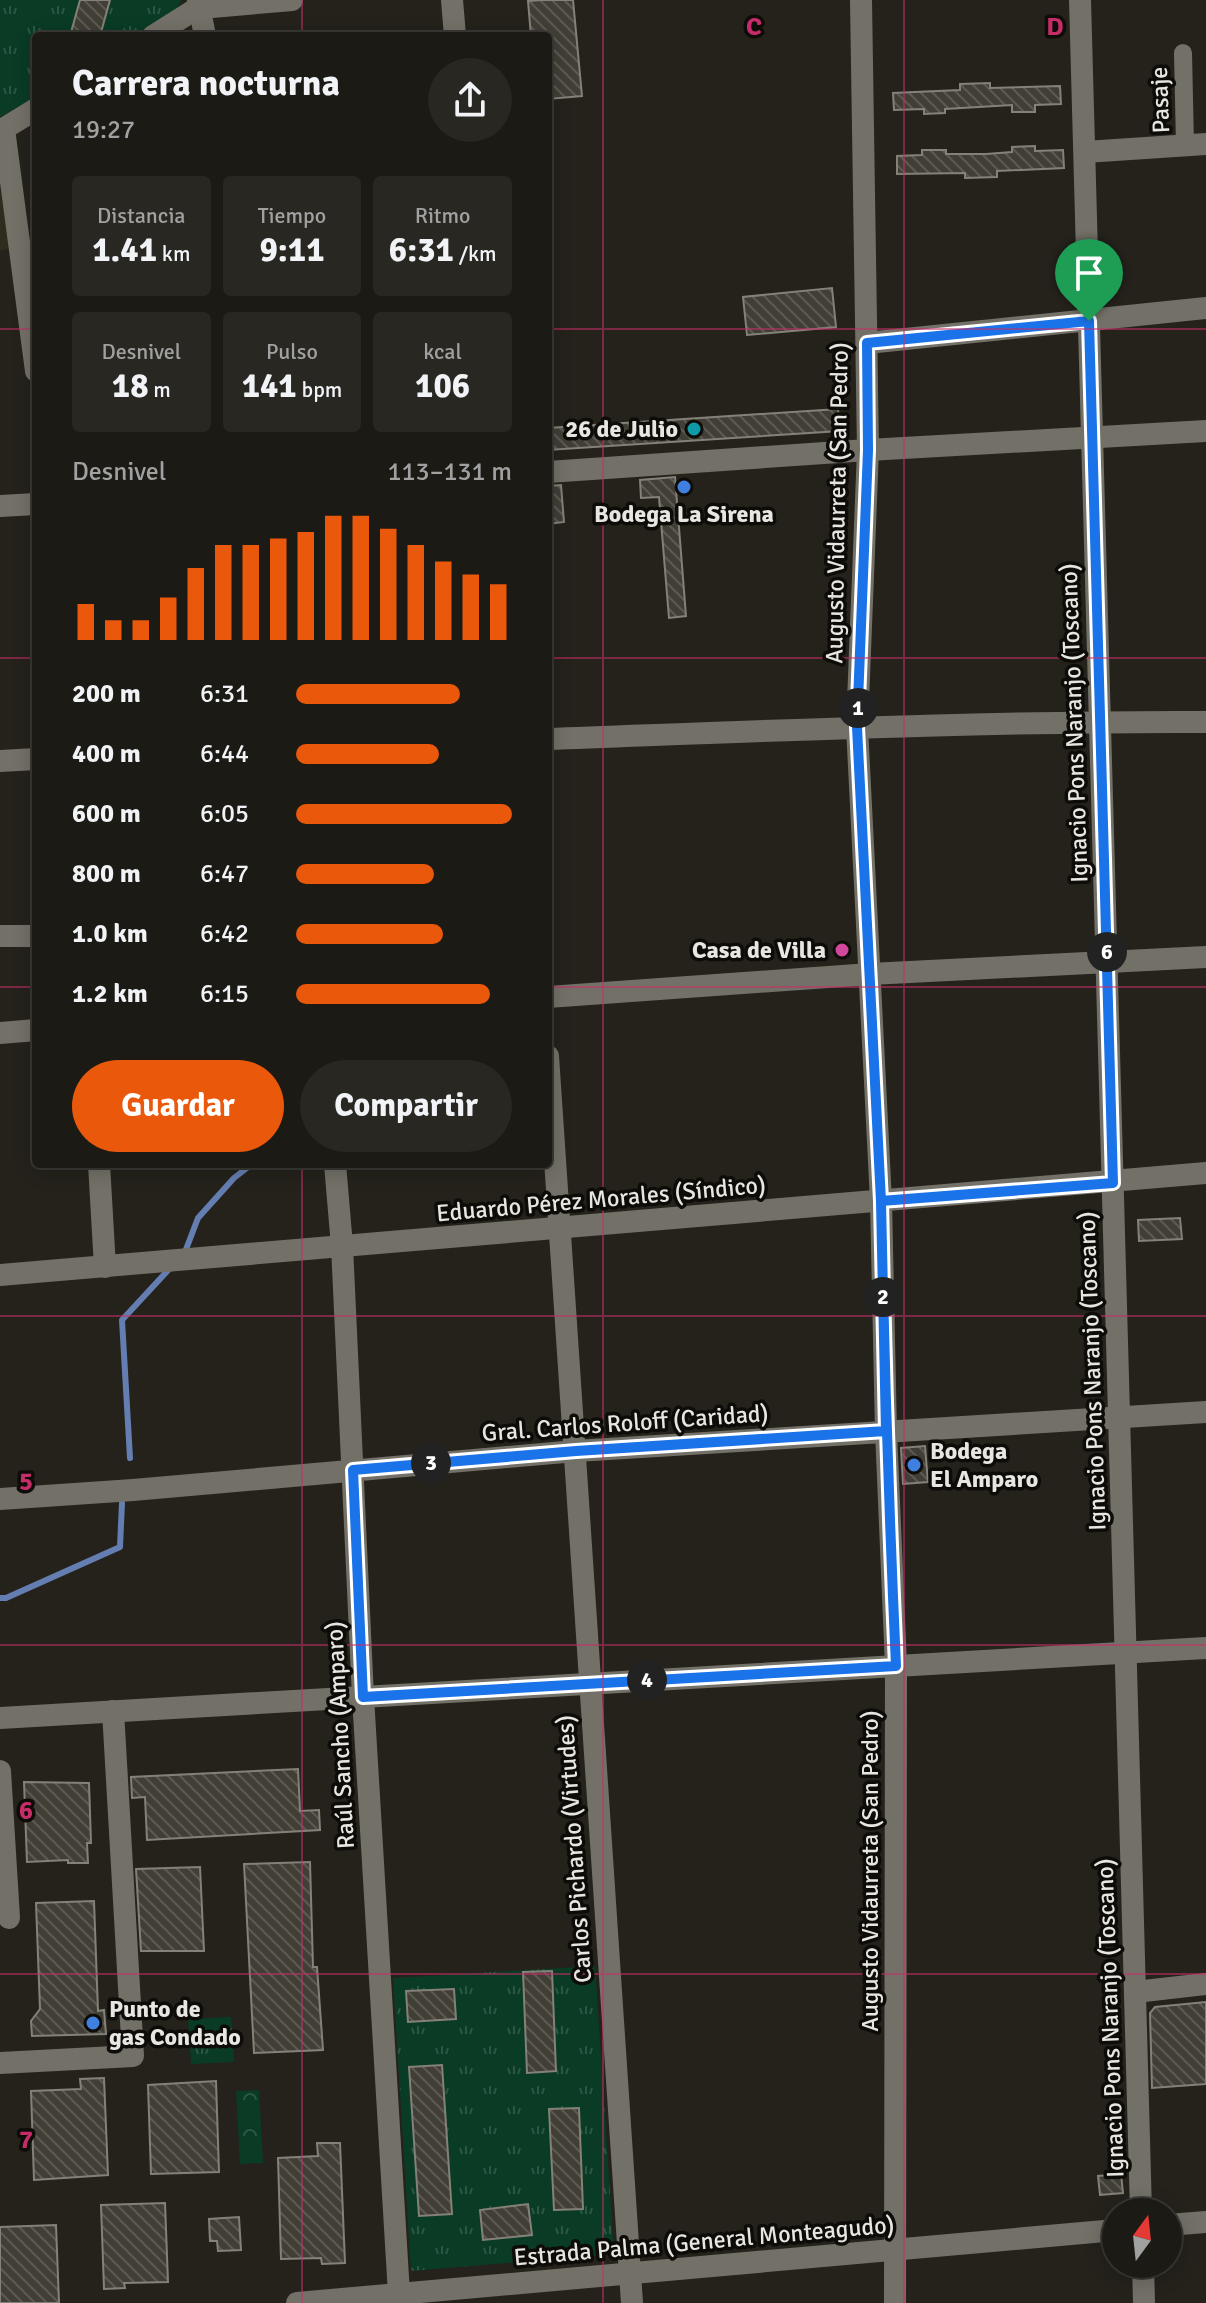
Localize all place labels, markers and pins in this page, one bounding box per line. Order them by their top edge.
pin [1055,239,1123,321]
place label: 26 de Julio [565,414,678,444]
marker: 26 de Julio [685,420,703,438]
marker: Bodega La Sirena [675,478,693,496]
place label: Bodega La Sirena [594,499,774,529]
pin: 1 [838,688,878,728]
pin: 6 [1087,932,1127,972]
place label: Casa de Villa [692,935,826,965]
marker: Casa de Villa [833,941,851,959]
pin: 2 [863,1277,903,1317]
place label: Bodega El Amparo [930,1436,1038,1494]
pin: 3 [411,1443,451,1483]
marker: Bodega El Amparo [905,1456,923,1474]
pin: 4 [627,1660,667,1700]
place label: Punto de gas Condado [109,1994,241,2052]
marker: Punto de gas Condado [84,2014,102,2032]

